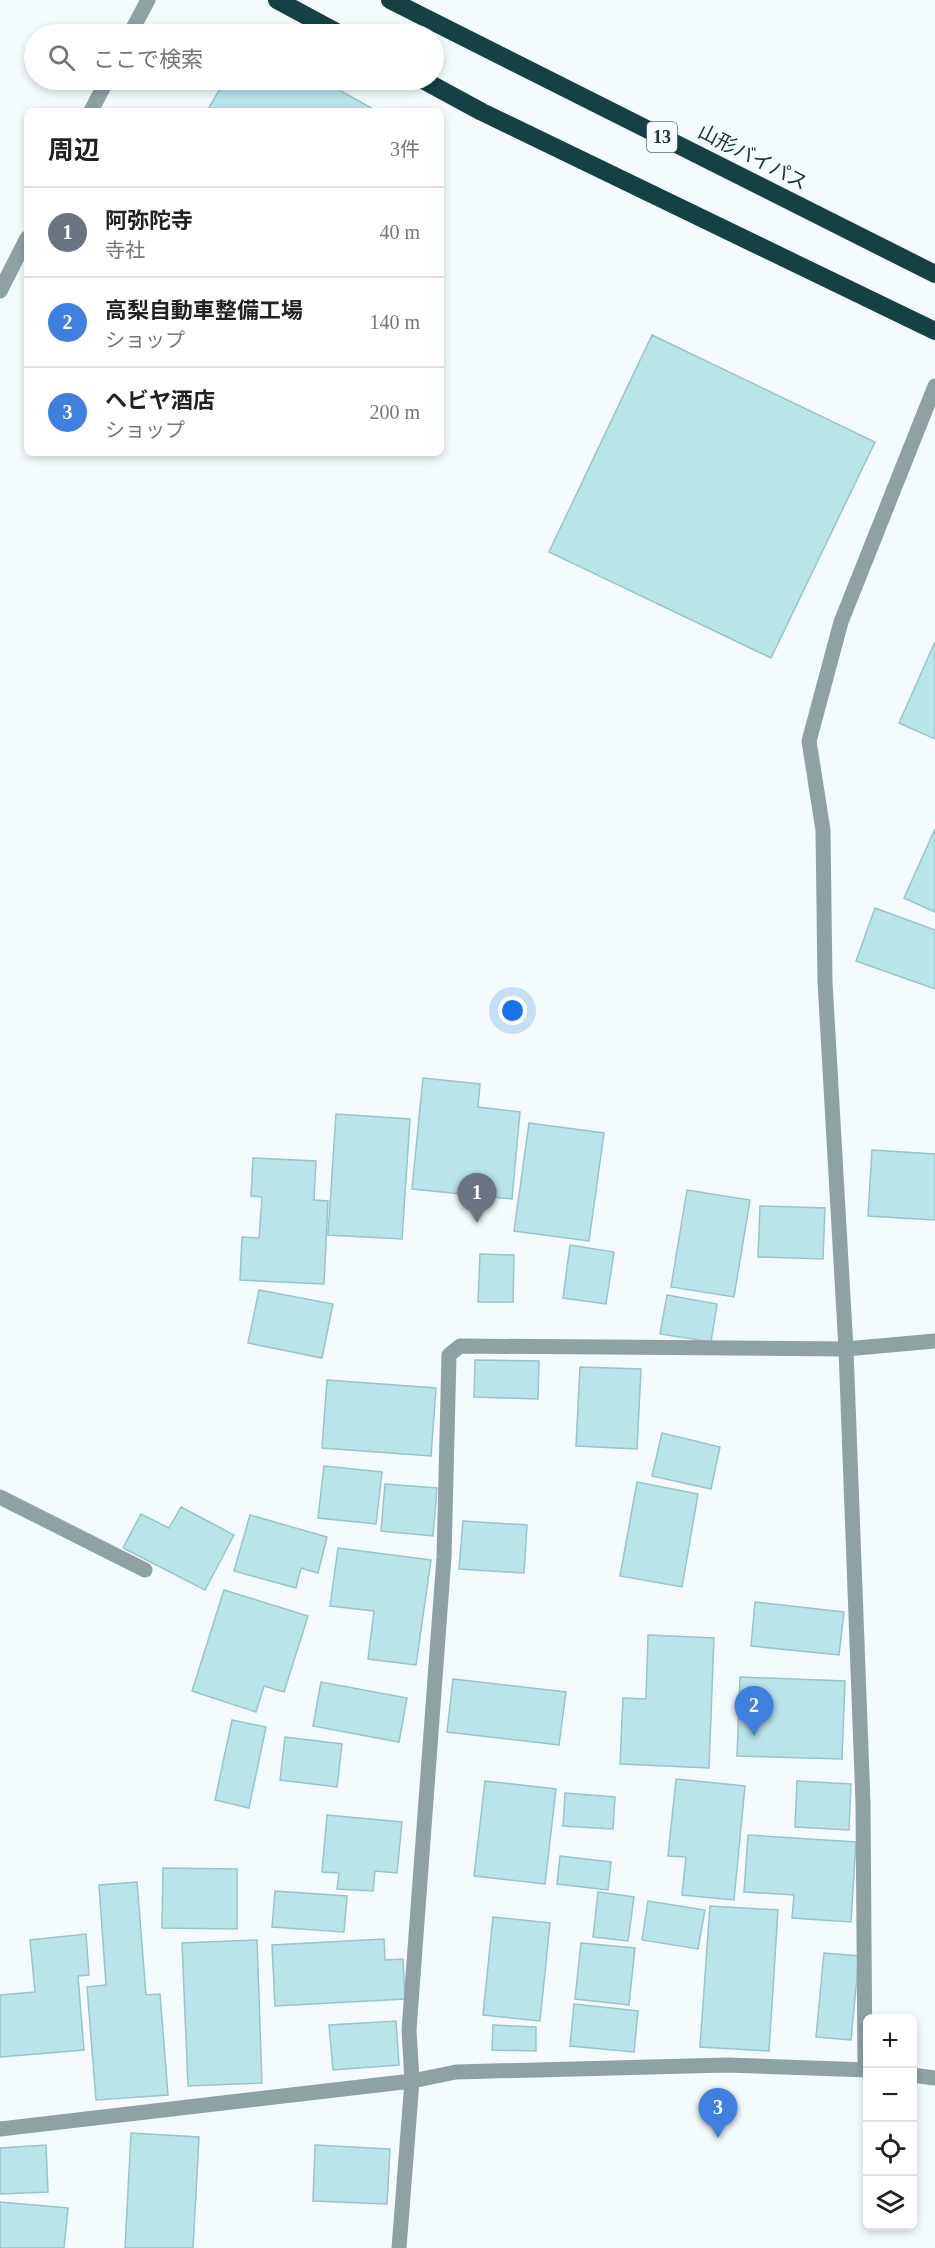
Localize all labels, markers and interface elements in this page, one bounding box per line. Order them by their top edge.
search box [24,24,444,90]
icon: search [45,41,78,74]
text: ここで検索 [93,47,203,72]
street label: 山形バイパス [695,120,811,194]
road number: 13 [647,122,677,152]
text: 周辺 [48,136,100,165]
text: 3件 [390,138,420,160]
text: 阿弥陀寺 [105,208,193,233]
text: 1 [63,221,73,243]
text: 40 m [379,221,420,243]
text: 寺社 [105,239,145,261]
text: 高梨自動車整備工場 [105,298,303,323]
text: 2 [63,311,73,333]
text: 140 m [369,311,420,333]
text: ショップ [105,329,185,351]
text: ヘビヤ酒店 [105,388,215,413]
text: 3 [63,401,73,423]
text: 200 m [369,401,420,423]
text: ショップ [105,419,185,441]
your location [498,996,527,1025]
pin: 1 [458,1174,496,1223]
pin: 2 [734,1686,774,1736]
map controls [863,2014,917,2230]
button: + [863,2014,917,2068]
button: − [863,2068,917,2122]
pin: 3 [698,2088,738,2138]
button: locate [863,2122,917,2176]
button: layers [863,2176,917,2230]

